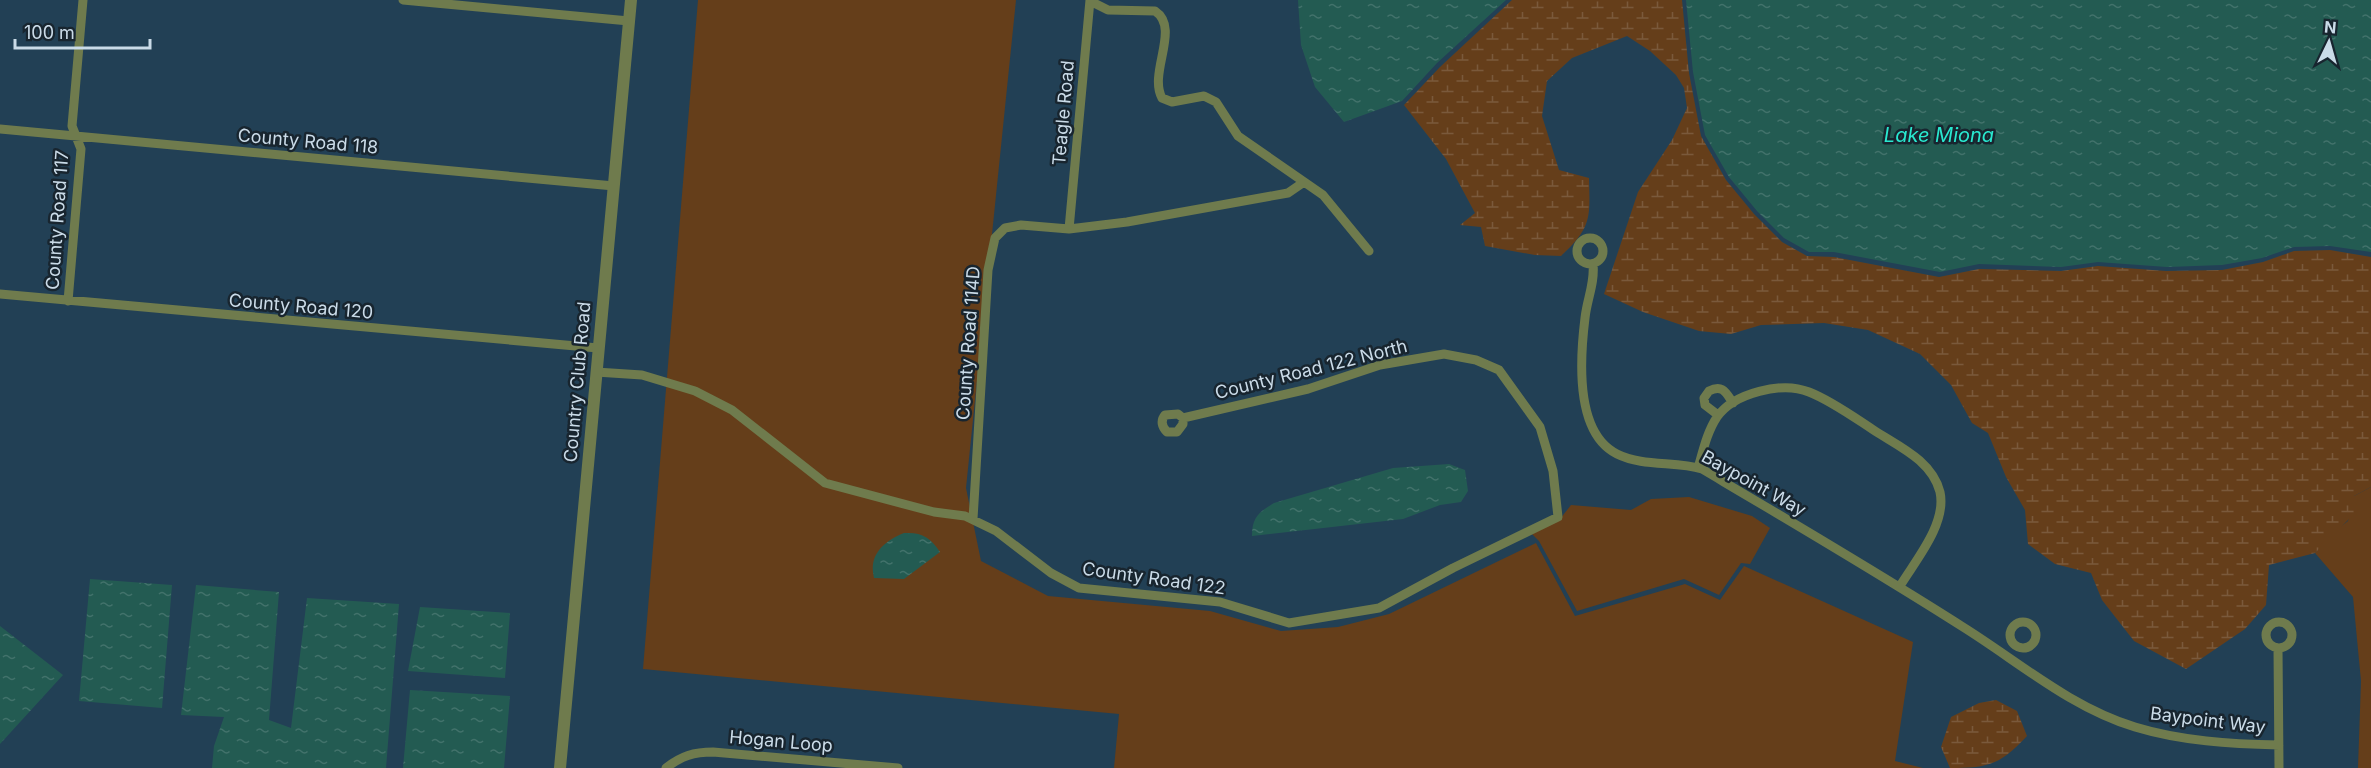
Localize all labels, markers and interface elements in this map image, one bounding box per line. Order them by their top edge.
scale bar [15,12,150,50]
north arrow [2299,12,2359,72]
text: N [2323,17,2337,38]
text: 100 m [24,22,75,43]
street label: Teagle Road [1048,60,1078,166]
water label: Lake Miona [1884,123,1994,147]
street label: County Road 118 [237,124,379,158]
street label: County Road 117 [42,149,72,291]
street label: County Road 114D [952,265,984,421]
street label: County Road 120 [228,289,374,323]
street label: Country Club Road [560,301,594,463]
street label: County Road 122 North [1213,335,1409,403]
street label: Baypoint Way [1698,446,1810,520]
street label: County Road 122 [1081,558,1227,598]
street label: Baypoint Way [2149,702,2267,738]
street label: Hogan Loop [728,726,834,756]

